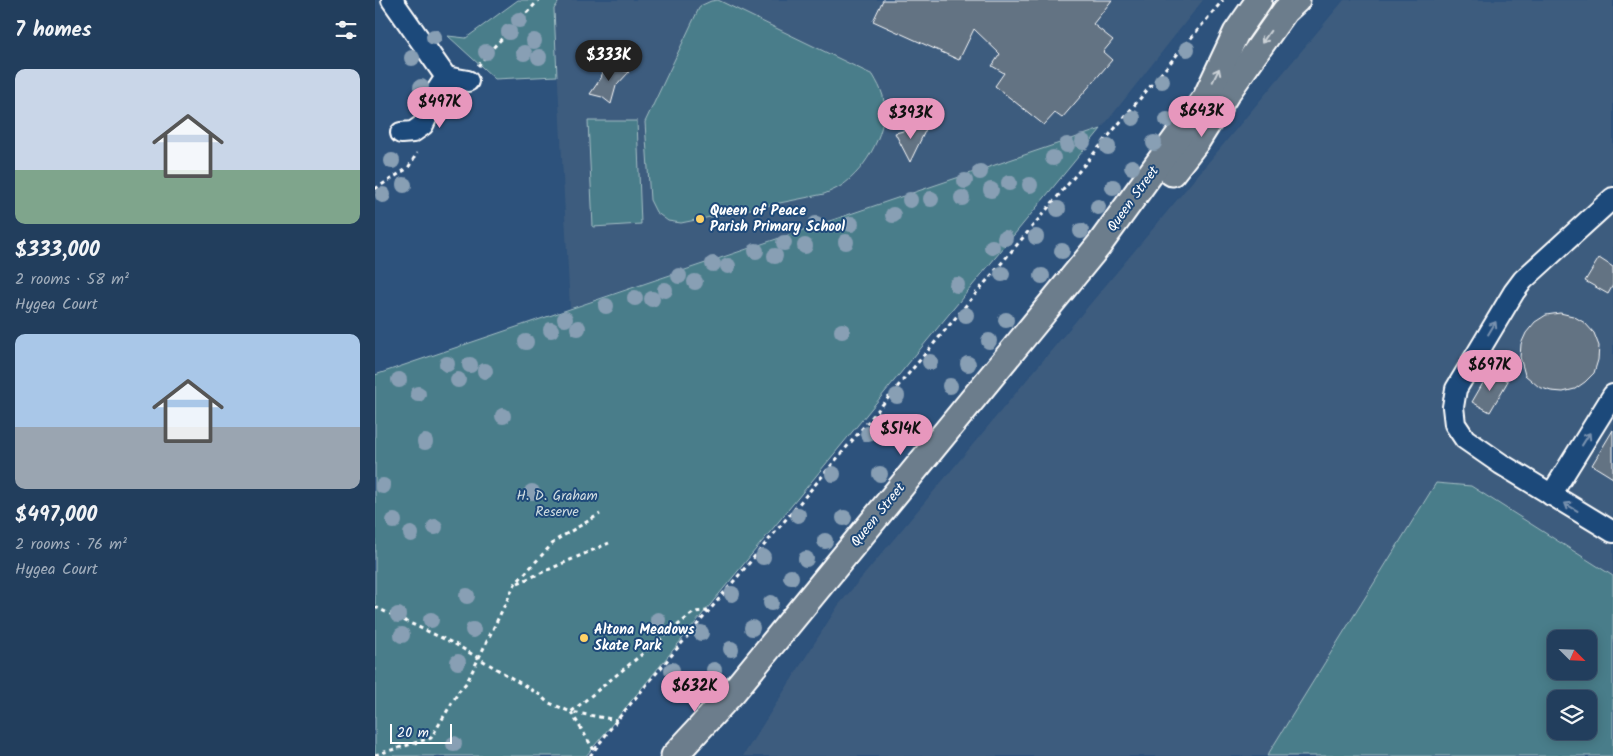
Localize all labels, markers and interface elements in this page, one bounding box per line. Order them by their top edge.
text: 7 homes [15,14,92,47]
icon: filters [332,16,360,44]
one-way arrow [1261,30,1271,44]
pin: $333K [574,39,644,82]
text: $333K [586,43,632,68]
one-way arrow [1212,68,1222,83]
pin: $497K [405,86,475,129]
text: $497K [418,90,462,115]
pin: $643K [1167,96,1237,138]
pin: $393K [876,98,946,140]
text: $643K [1179,99,1225,124]
icon: home [143,101,233,191]
text: $393K [889,101,933,126]
street label: Queen Street [1102,161,1165,237]
place label: Queen of Peace Parish Primary School [710,200,845,238]
marker: Queen of Peace Parish Primary School [694,213,706,225]
text: $333,000 [15,234,100,267]
text: 2 rooms · 58 m² [15,267,129,292]
text: Hygea Court [15,292,98,317]
one-way arrow [1487,322,1497,336]
pin: $697K [1455,350,1525,392]
text: $697K [1468,353,1512,378]
icon: home [143,366,233,456]
pin: $514K [866,414,936,456]
text: $514K [881,417,921,442]
one-way arrow [1582,432,1592,446]
street label: Queen Street [845,478,911,552]
park label: H. D. Graham Reserve [516,485,598,523]
text: $497,000 [15,499,97,532]
one-way arrow [1565,502,1579,512]
text: 2 rooms · 76 m² [15,532,127,557]
text: Hygea Court [15,557,98,582]
place label: Altona Meadows Skate Park [594,619,695,657]
north arrow [1547,630,1597,680]
map controls [1547,630,1597,740]
marker: Altona Meadows Skate Park [578,632,590,644]
pin: $632K [660,670,730,713]
text: $632K [672,674,718,699]
button: layers [1547,690,1597,740]
scale bar [390,721,453,744]
text: 20 m [397,722,429,744]

